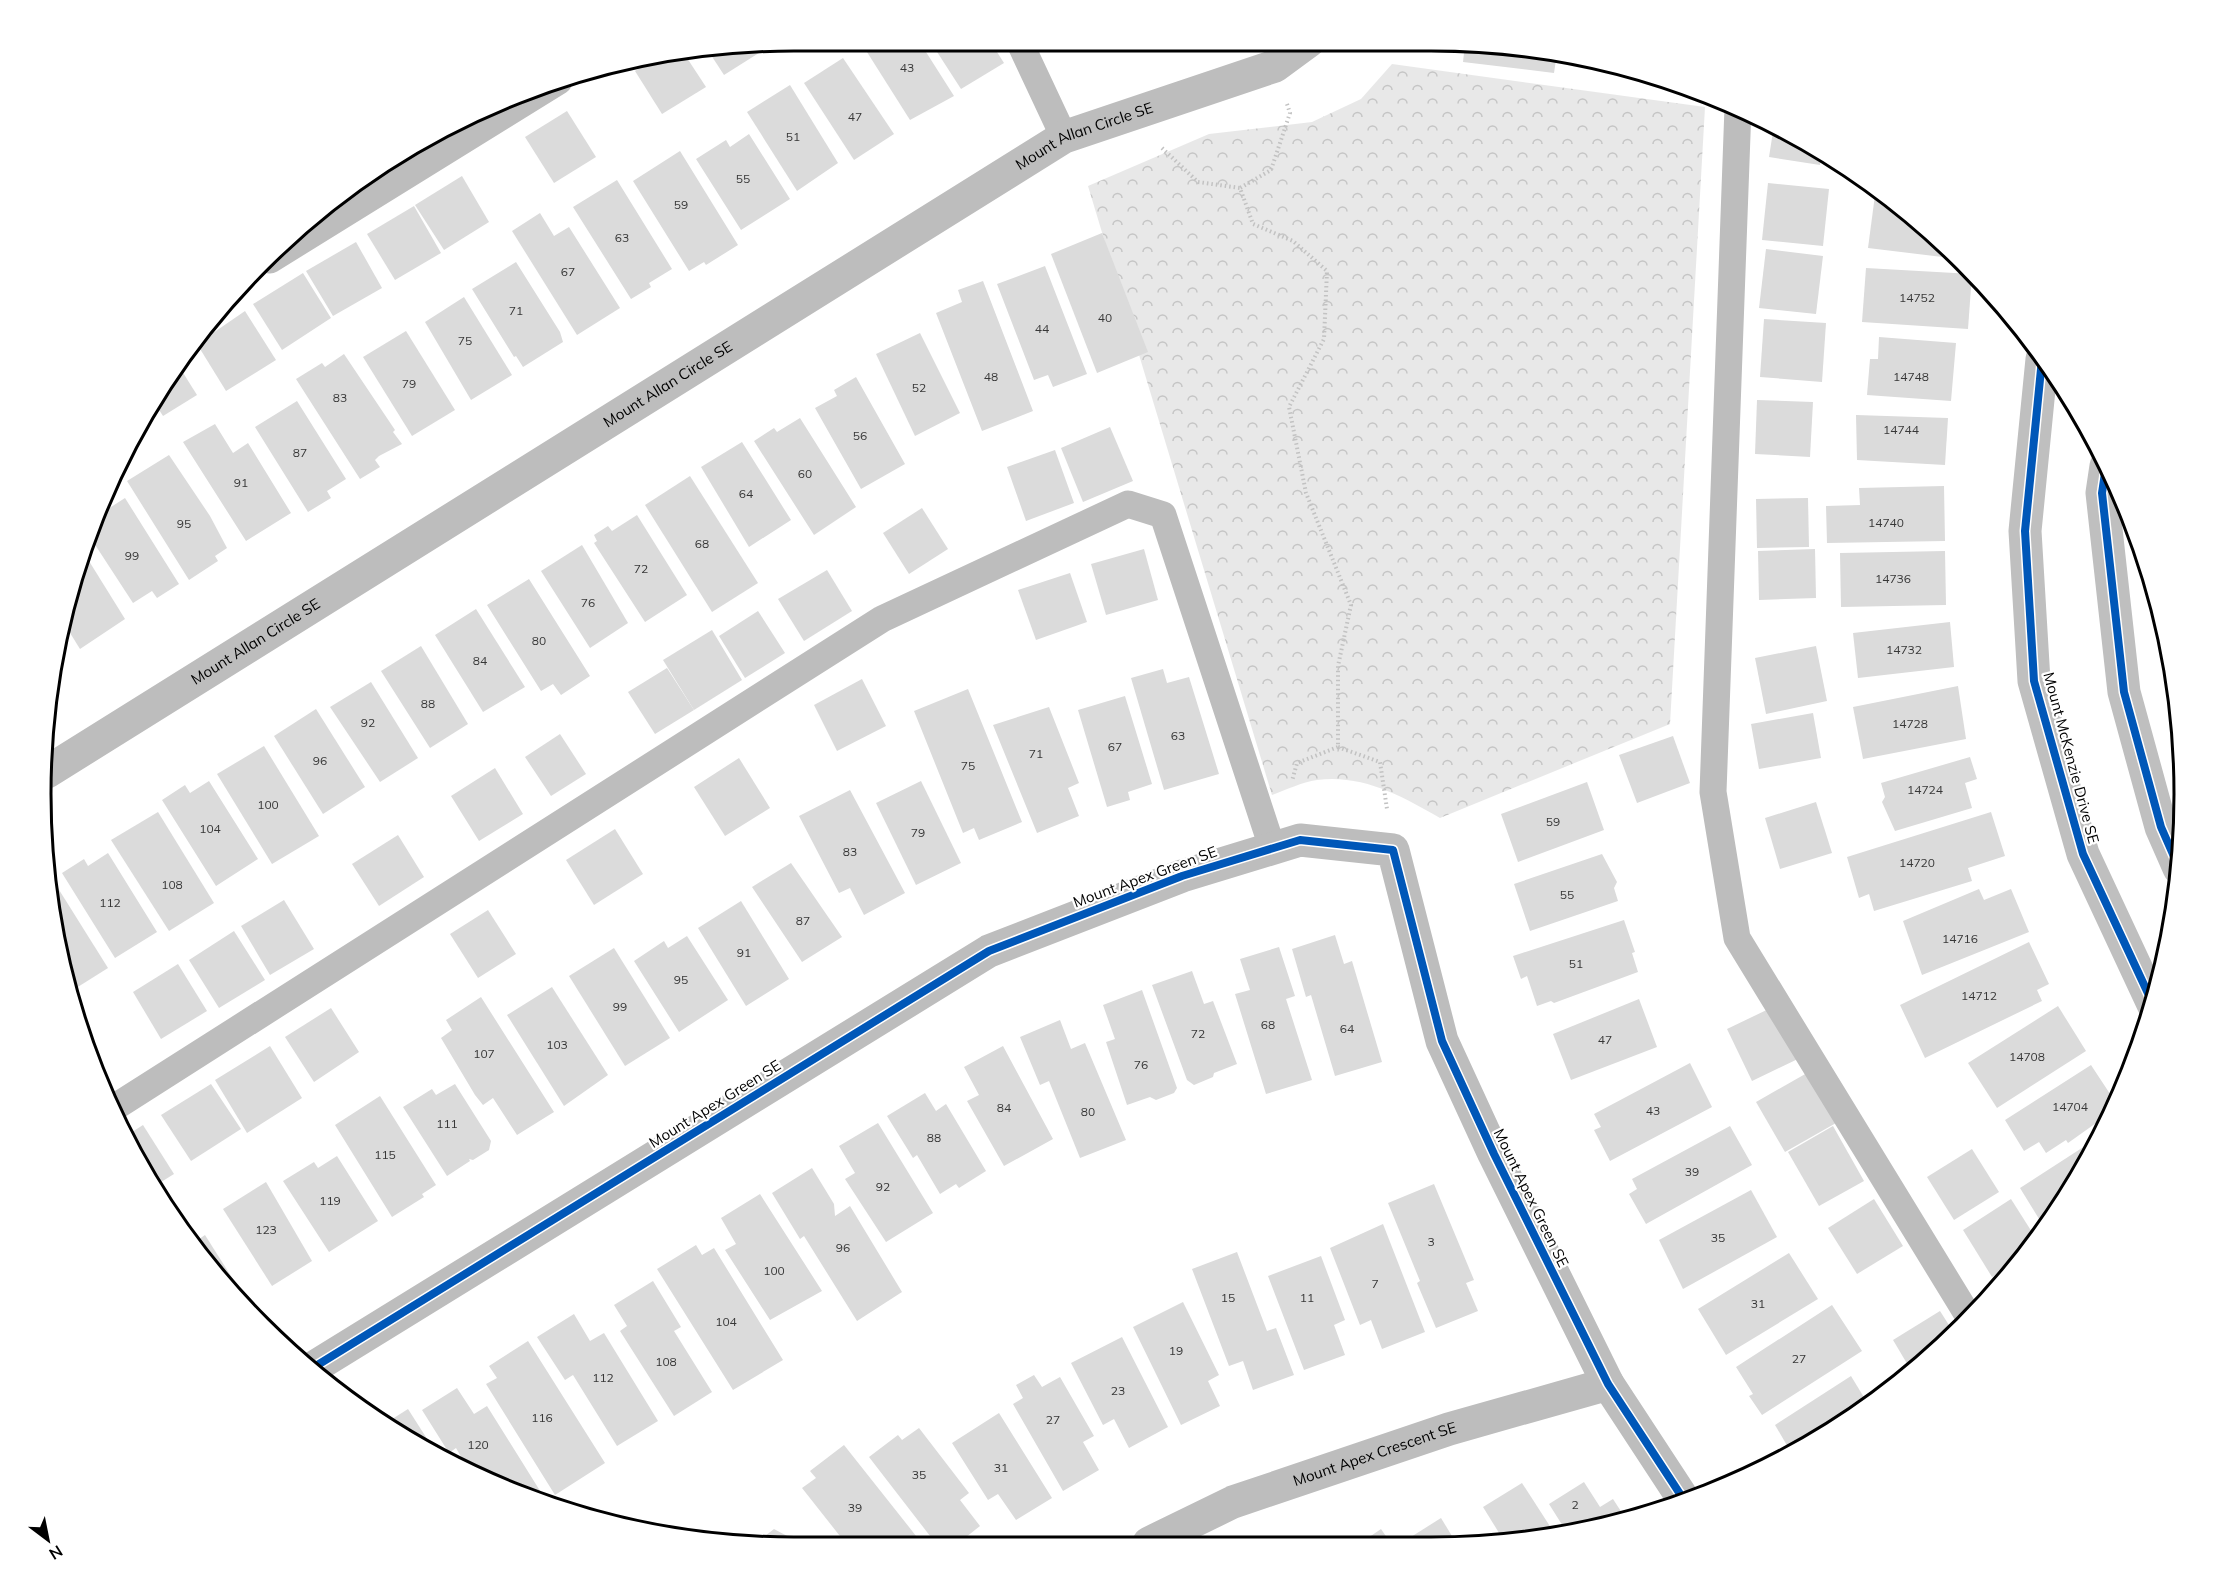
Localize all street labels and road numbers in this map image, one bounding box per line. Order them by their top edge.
street label: Mount Allan Circle SE [1012,98,1155,174]
street label: Mount Allan Circle SE [600,336,736,431]
street label: Mount Allan Circle SE [187,594,324,689]
street label: Mount McKenzie Drive SE [2039,670,2104,846]
street label: Mount Apex Green SE [1070,842,1219,911]
street label: Mount Apex Green SE [645,1055,784,1152]
street label: Mount Apex Green SE [1490,1125,1573,1270]
street label: Mount Apex Crescent SE [1290,1417,1458,1490]

